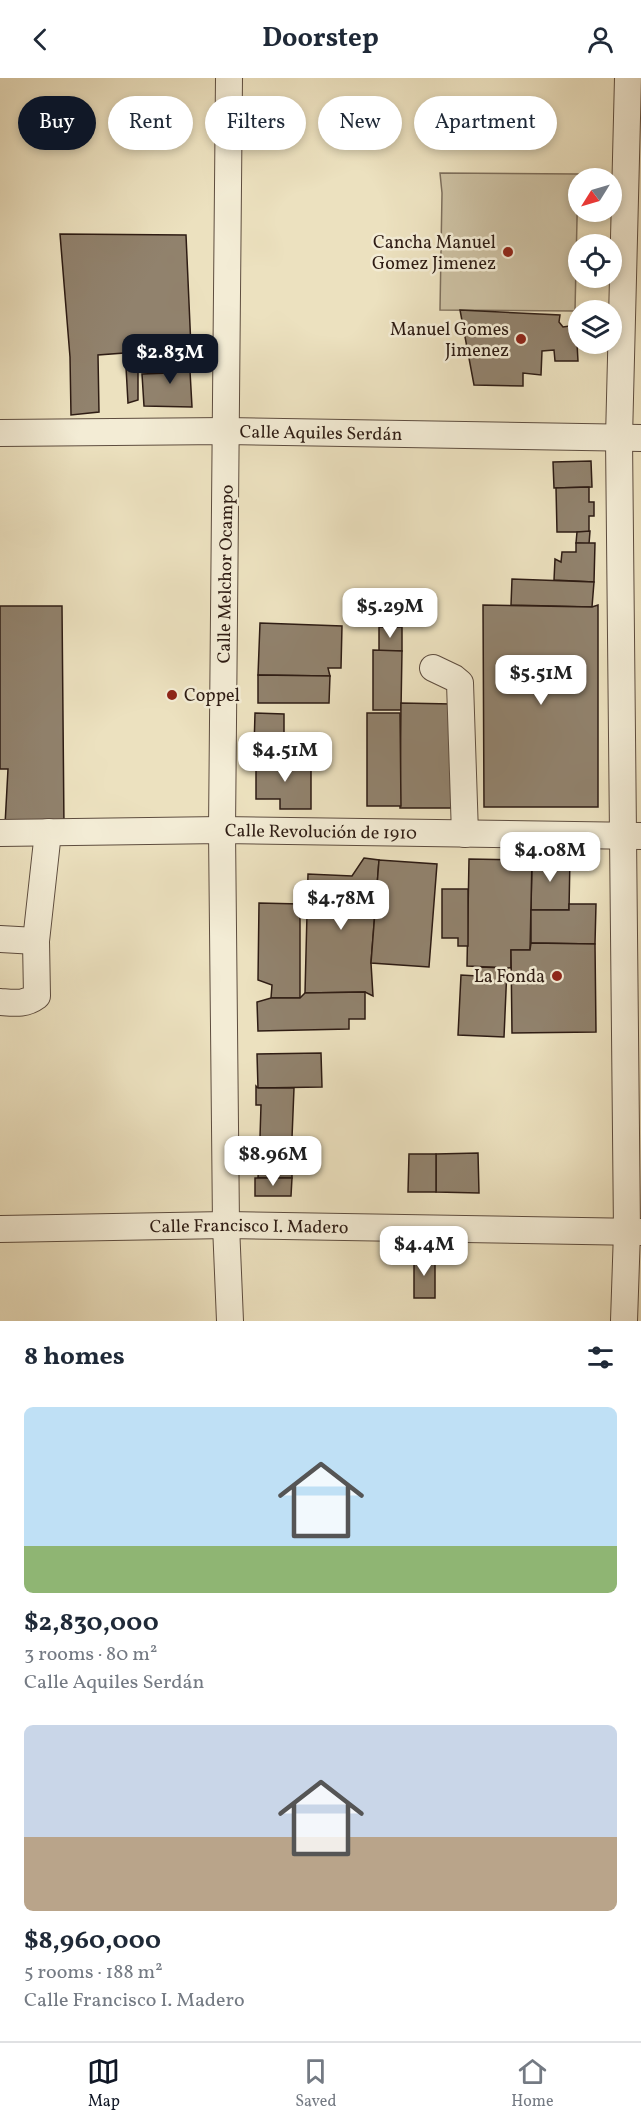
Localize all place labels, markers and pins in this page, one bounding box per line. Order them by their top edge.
place label: Cancha Manuel Gomez Jimenez [372,231,496,277]
marker: Cancha Manuel Gomez Jimenez [501,245,515,259]
place label: Manuel Gomes Jimenez [390,318,509,364]
marker: Manuel Gomes Jimenez [514,332,528,346]
pin: $2.83M [121,334,219,385]
pin: $5.29M [341,588,439,639]
pin: $5.51M [492,655,590,706]
place label: Coppel [184,684,240,709]
marker: Coppel [165,688,179,702]
pin: $4.51M [236,732,334,783]
pin: $4.08M [501,832,599,883]
pin: $4.78M [292,880,390,931]
place label: La Fonda [474,965,545,990]
marker: La Fonda [550,969,564,983]
pin: $8.96M [224,1136,322,1187]
pin: $4.4M [382,1226,466,1277]

